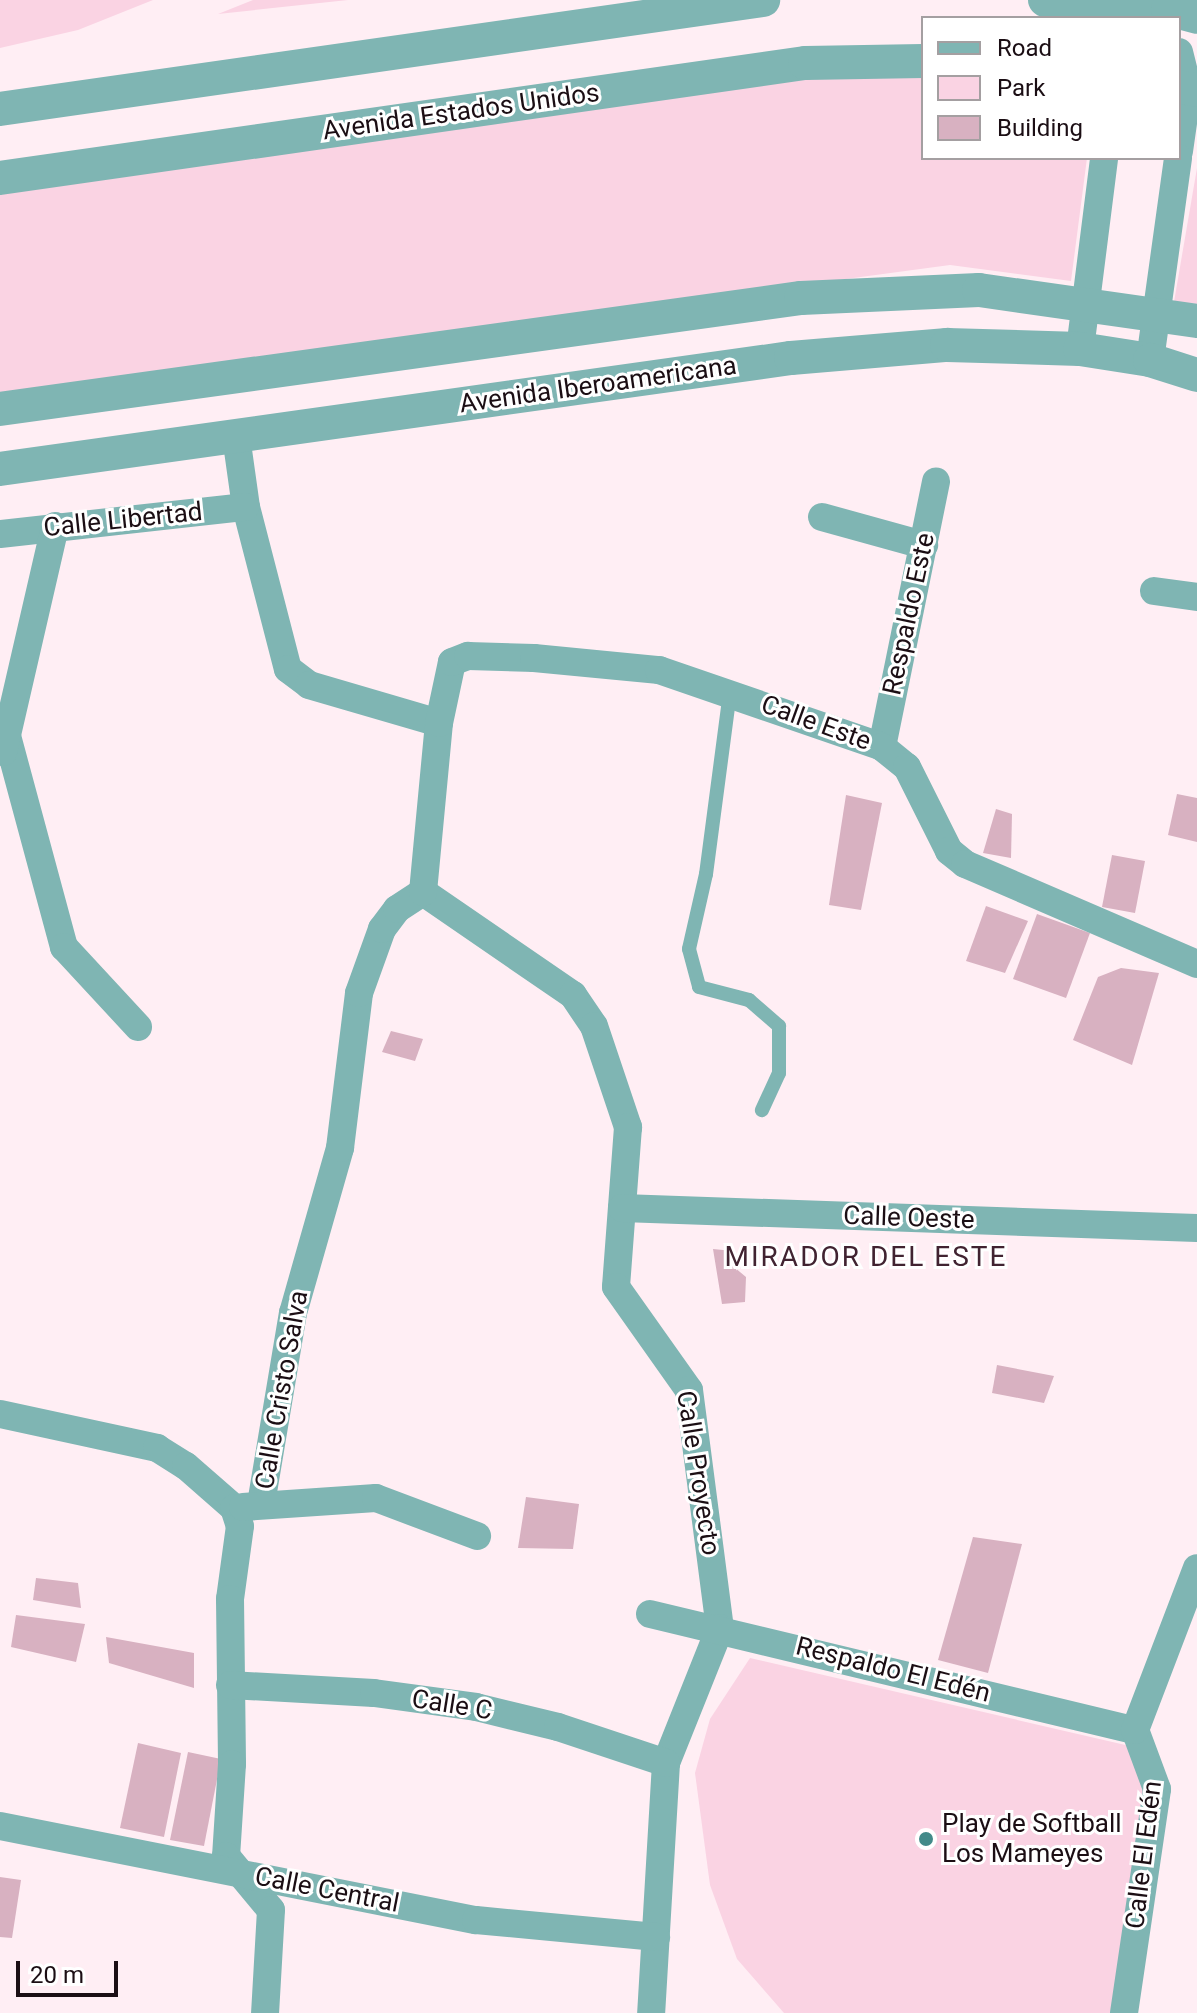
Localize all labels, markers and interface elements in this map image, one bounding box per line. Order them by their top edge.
legend [921,16,1181,160]
text: Road [997,34,1052,62]
text: Park [997,74,1045,102]
street label: Avenida Estados Unidos [321,77,601,147]
text: Building [997,114,1083,142]
street label: Avenida Iberoamericana [457,350,739,420]
street label: Calle Libertad [42,496,204,544]
street label: Respaldo Este [877,530,941,698]
street label: Calle Este [757,689,875,757]
street label: Calle Oeste [843,1200,975,1236]
district label: MIRADOR DEL ESTE [725,1240,1007,1274]
street label: Calle Cristo Salva [249,1288,315,1492]
street label: Calle Proyecto [670,1389,726,1557]
street label: Respaldo El Edén [793,1631,993,1709]
street label: Calle C [410,1683,494,1727]
street label: Calle El Edén [1119,1779,1169,1931]
place label: Play de Softball Los Mameyes [942,1808,1122,1870]
marker: Play de Softball Los Mameyes [917,1830,935,1848]
street label: Calle Central [252,1861,402,1919]
scale bar [20,1945,122,1995]
text: 20 m [30,1961,84,1989]

